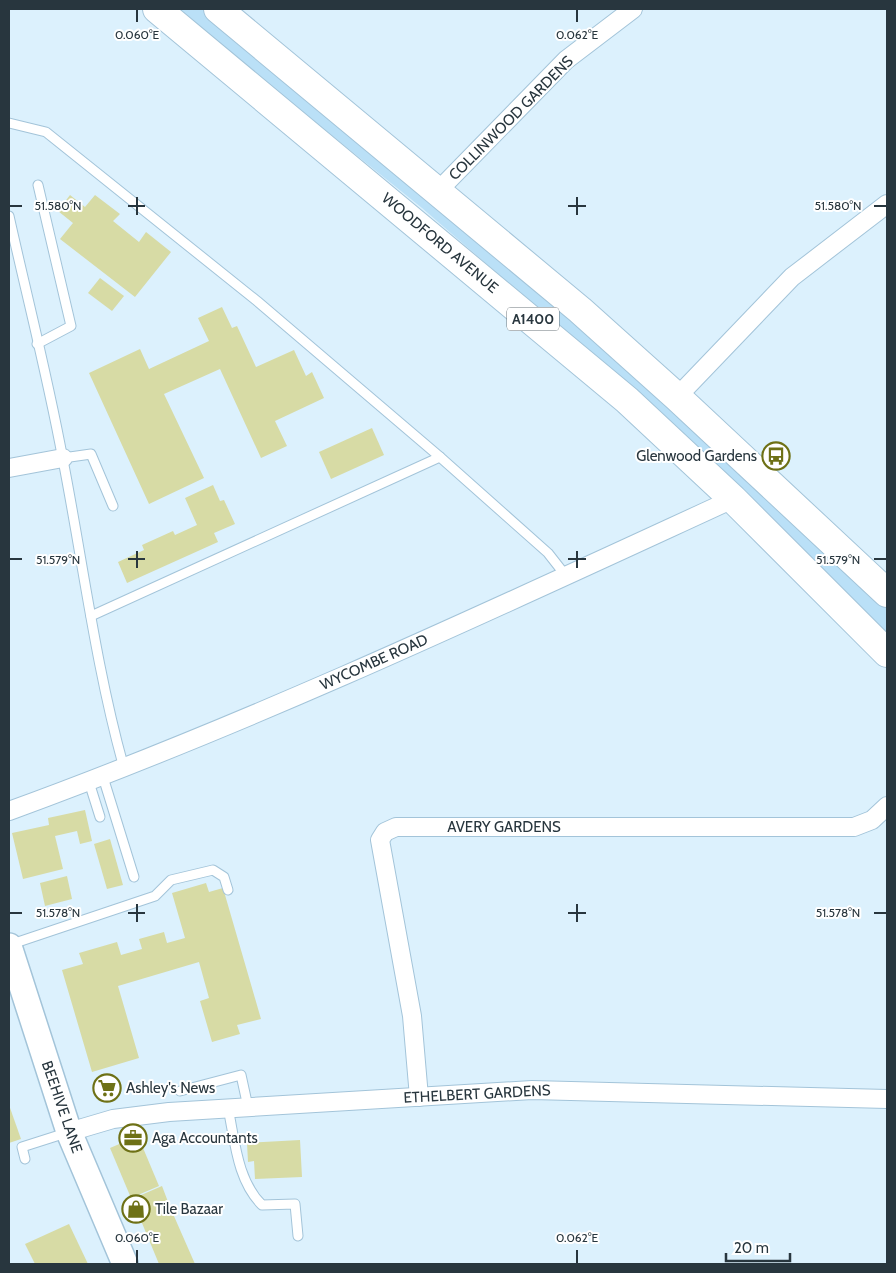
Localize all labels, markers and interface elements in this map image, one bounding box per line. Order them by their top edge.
text: 0.060°E [115,27,159,42]
text: 0.062°E [556,27,598,42]
street label: COLLINWOOD GARDENS [445,52,577,184]
street label: WOODFORD AVENUE [378,189,502,297]
text: 51.580°N [35,198,81,213]
text: 51.580°N [815,198,861,213]
road number: A1400 [507,308,559,330]
bus stop icon: Glenwood Gardens [761,441,791,471]
place label: Glenwood Gardens [636,447,757,465]
text: 51.579°N [36,552,80,567]
text: 51.579°N [816,552,860,567]
street label: WYCOMBE ROAD [317,630,431,694]
street label: AVERY GARDENS [447,818,561,836]
text: 51.578°N [36,905,80,920]
text: 51.578°N [816,905,860,920]
street label: BEEHIVE LANE [38,1058,86,1156]
supermarket icon: Ashley's News [92,1073,122,1103]
place label: Ashley's News [126,1079,215,1097]
street label: ETHELBERT GARDENS [403,1081,551,1107]
office icon: Aga Accountants [118,1123,148,1153]
place label: Aga Accountants [152,1129,258,1147]
shop icon: Tile Bazaar [121,1194,151,1224]
place label: Tile Bazaar [155,1200,223,1218]
text: 0.060°E [115,1230,159,1245]
text: 0.062°E [556,1230,598,1245]
scale bar [726,1230,790,1262]
text: 20 m [734,1239,769,1257]

